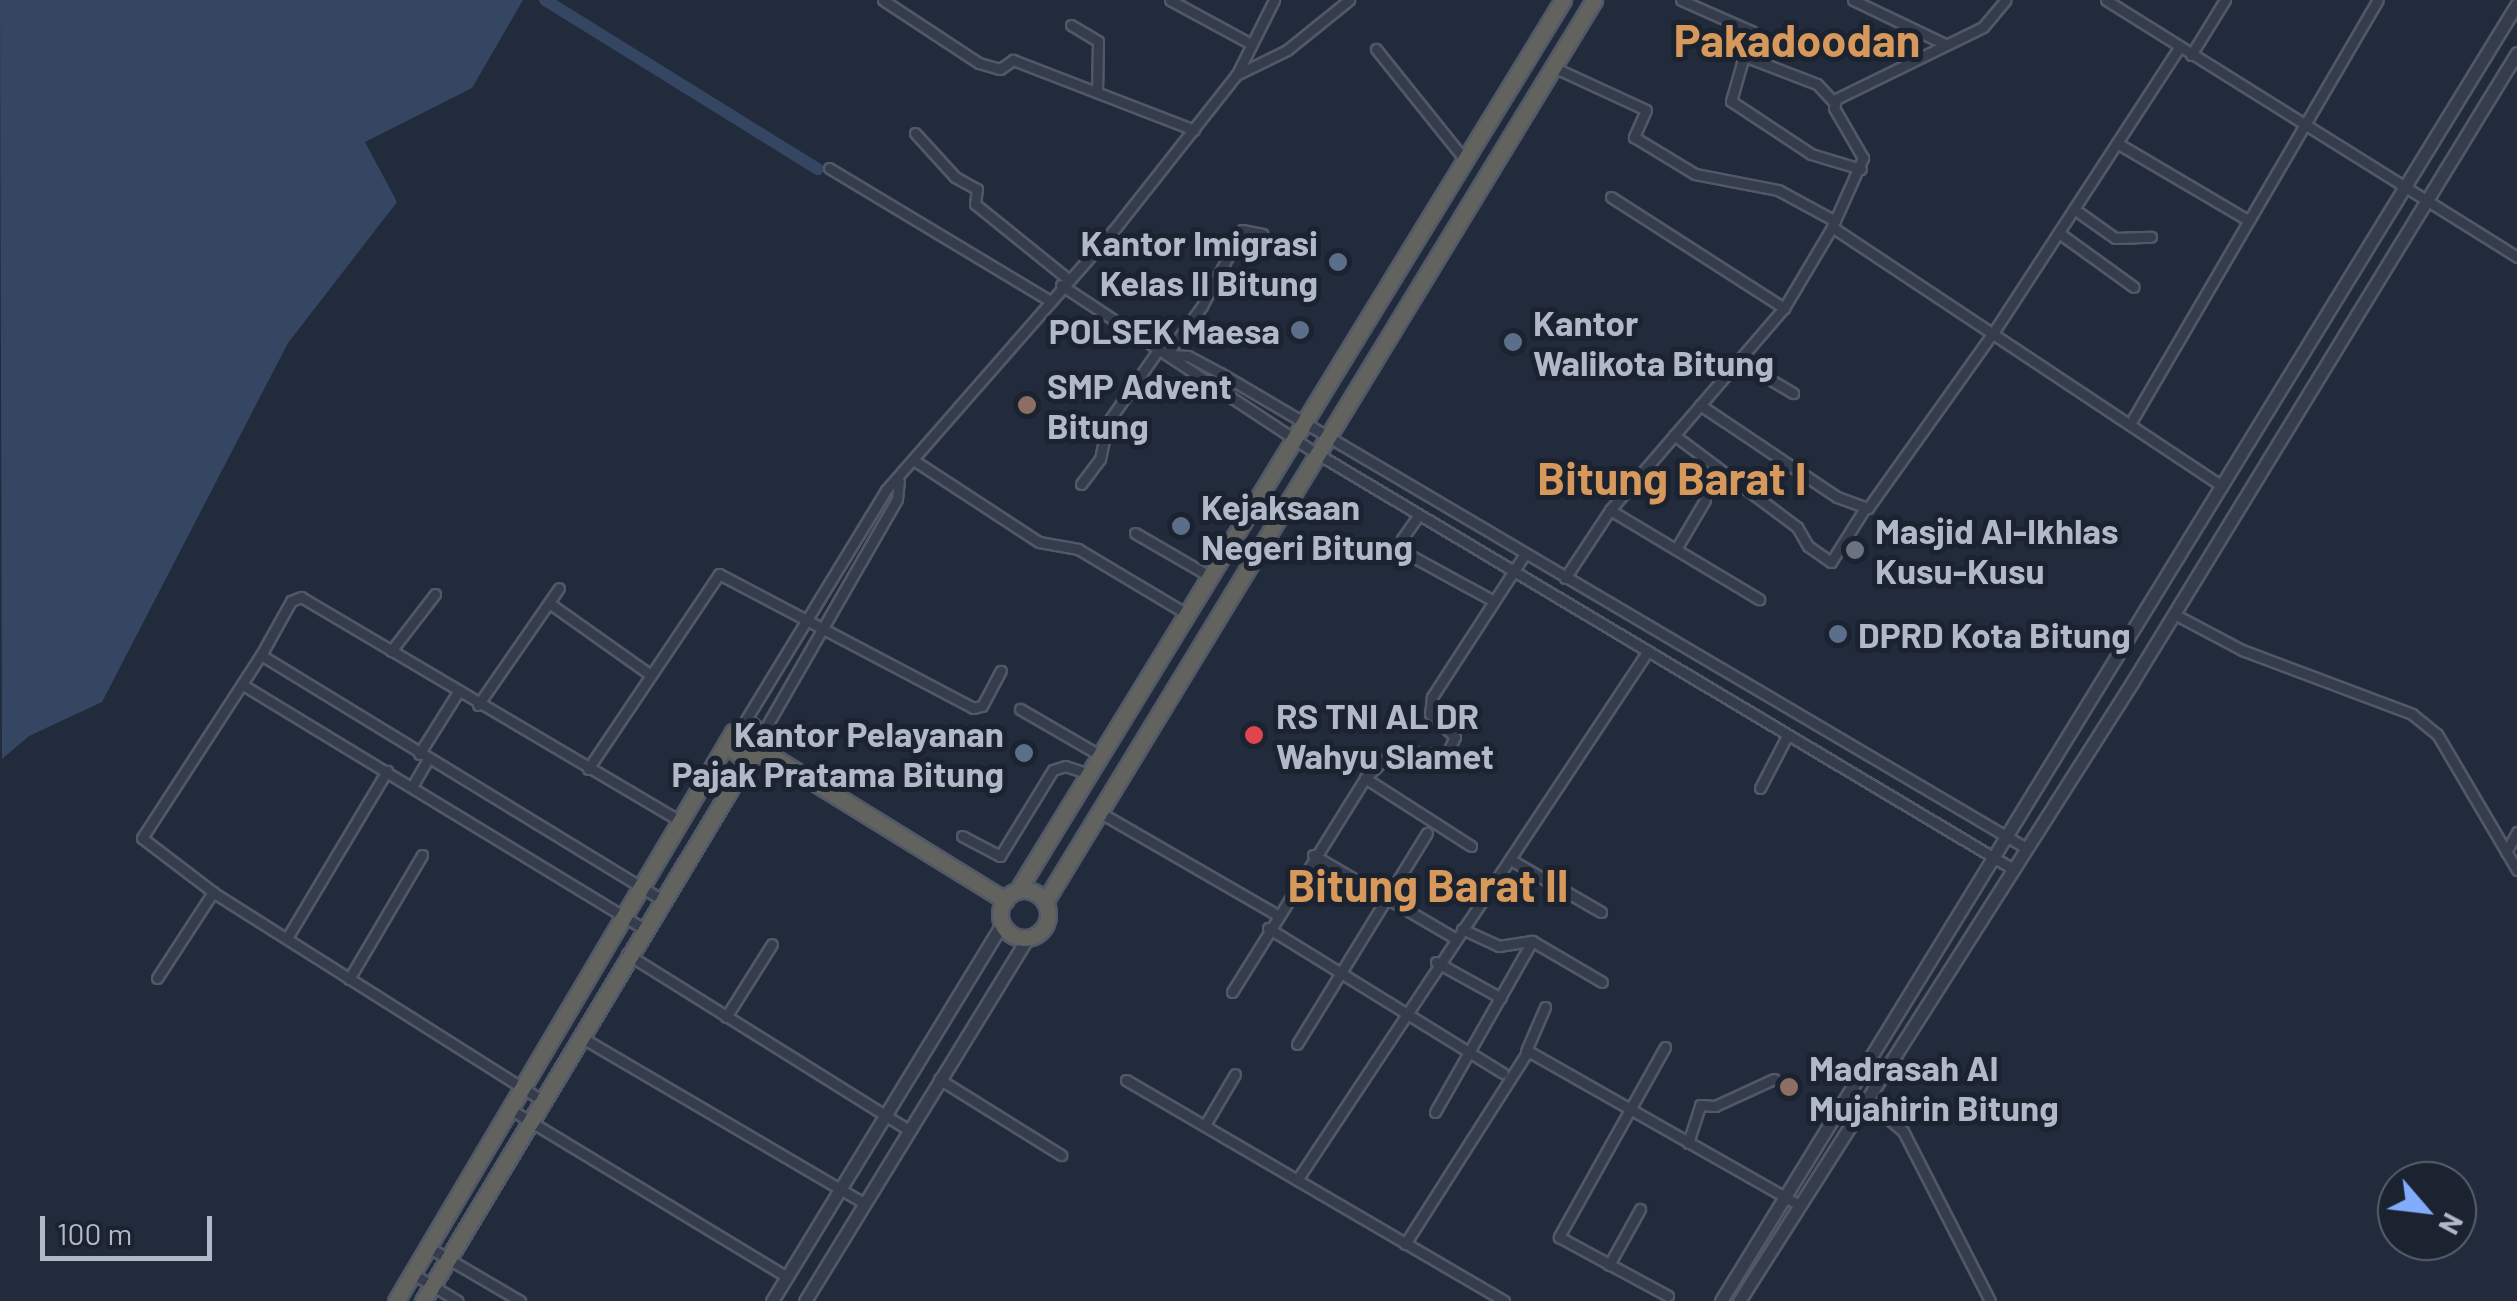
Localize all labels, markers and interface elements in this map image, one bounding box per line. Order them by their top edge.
district label: Pakadoodan [1674,13,1920,67]
place label: Kantor Imigrasi Kelas II Bitung [1081,221,1318,303]
marker: Kantor Imigrasi Kelas II Bitung [1327,251,1349,273]
place label: Kantor Walikota Bitung [1533,301,1774,383]
place label: POLSEK Maesa [1049,309,1280,351]
marker: POLSEK Maesa [1289,319,1311,341]
marker: Kantor Walikota Bitung [1502,331,1524,353]
place label: SMP Advent Bitung [1047,364,1232,446]
marker: SMP Advent Bitung [1016,394,1038,416]
district label: Bitung Barat I [1537,451,1807,505]
place label: Kejaksaan Negeri Bitung [1201,485,1413,567]
place label: Masjid Al-Ikhlas Kusu-Kusu [1875,509,2119,591]
marker: Kejaksaan Negeri Bitung [1170,515,1192,537]
marker: Masjid Al-Ikhlas Kusu-Kusu [1844,539,1866,561]
place label: DPRD Kota Bitung [1858,613,2131,655]
marker: DPRD Kota Bitung [1827,623,1849,645]
place label: RS TNI AL DR Wahyu Slamet [1276,694,1494,776]
place label: Kantor Pelayanan Pajak Pratama Bitung [672,712,1004,794]
marker: RS TNI AL DR Wahyu Slamet [1241,722,1267,748]
marker: Kantor Pelayanan Pajak Pratama Bitung [1013,742,1035,764]
district label: Bitung Barat II [1287,858,1569,912]
place label: Madrasah Al Mujahirin Bitung [1809,1046,2059,1128]
marker: Madrasah Al Mujahirin Bitung [1778,1076,1800,1098]
north arrow [2377,1161,2477,1261]
scale bar [45,1196,218,1258]
text: N [2432,1208,2471,1240]
text: 100 m [57,1215,132,1251]

